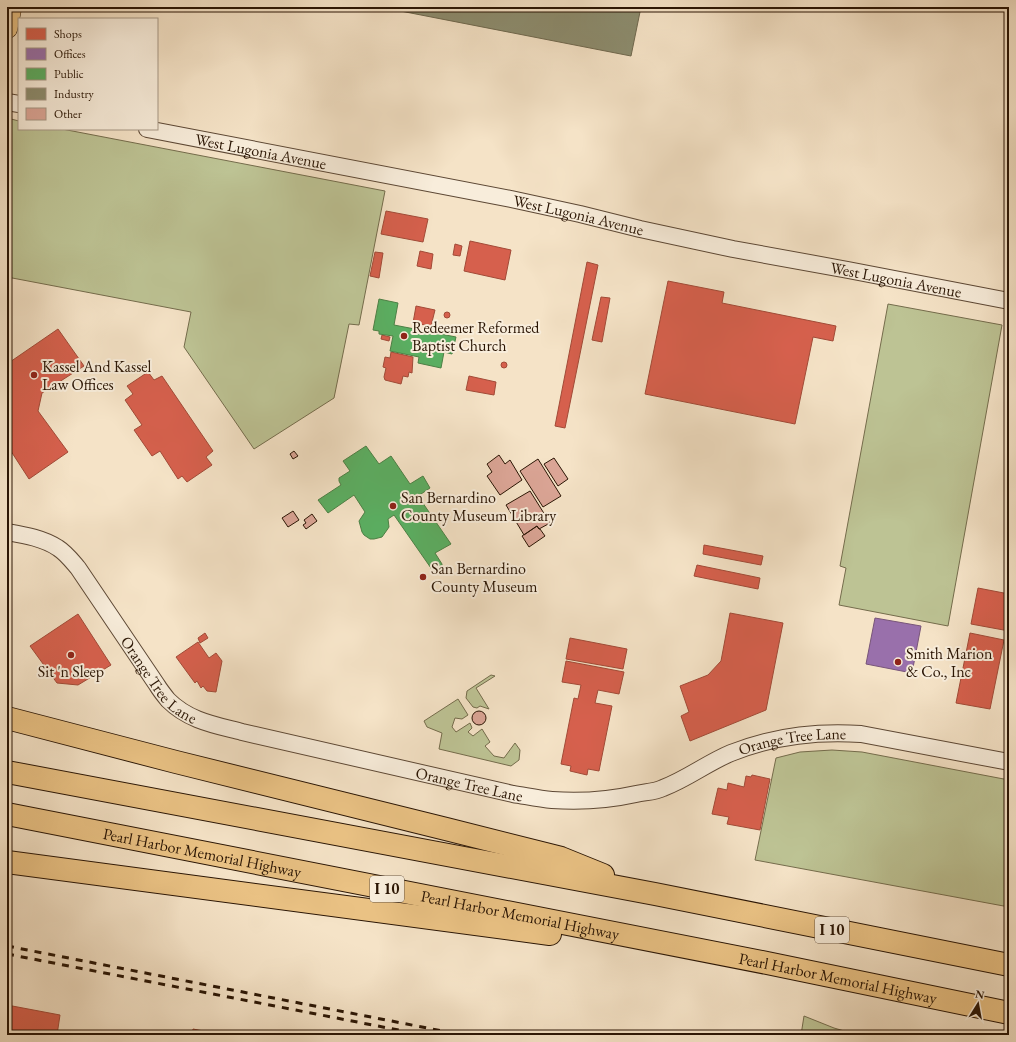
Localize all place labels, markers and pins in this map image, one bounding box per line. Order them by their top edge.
place label: Redeemer Reformed Baptist Church [412,317,540,356]
marker: Redeemer Reformed Baptist Church [399,331,409,341]
place label: Kassel And Kassel Law Offices [42,356,152,395]
marker: Kassel And Kassel Law Offices [29,370,39,380]
place label: San Bernardino County Museum Library [401,487,557,526]
marker: San Bernardino County Museum Library [388,501,398,511]
place label: San Bernardino County Museum [431,558,538,597]
marker: San Bernardino County Museum [418,572,428,582]
place label: Smith Marion & Co., Inc [906,643,993,682]
marker: Sit 'n Sleep [66,650,76,660]
marker: Smith Marion & Co., Inc [893,657,903,667]
place label: Sit 'n Sleep [38,661,104,682]

